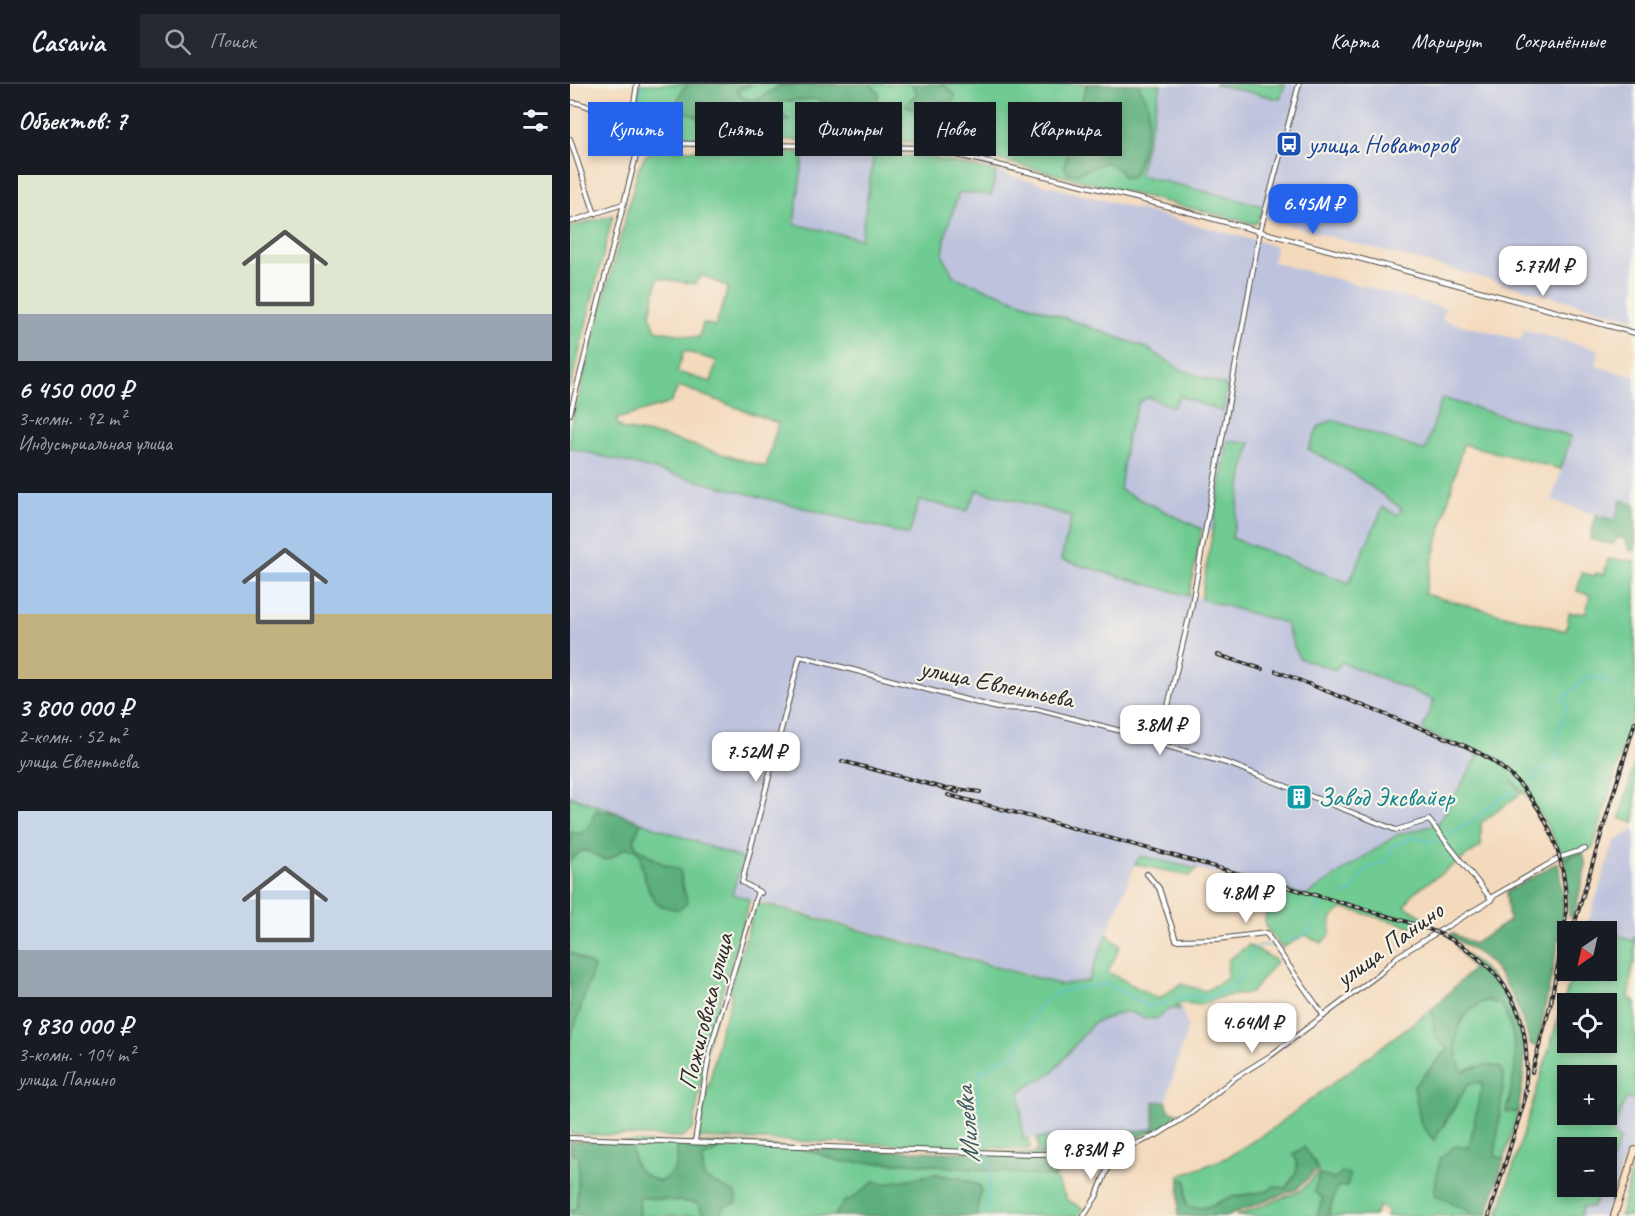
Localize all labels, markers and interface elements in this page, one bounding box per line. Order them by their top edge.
search box [140,14,560,68]
text: Casavia [30,24,104,59]
icon: search [161,25,194,58]
text: Поиск [209,27,256,55]
text: Карта [1330,28,1379,54]
text: Маршрут [1412,28,1481,54]
text: Сохранённые [1514,28,1605,54]
chip: Купить [588,102,683,156]
chip: Снять [695,102,783,156]
chip: Фильтры [795,102,902,156]
chip: Новое [914,102,996,156]
chip: Квартира [1008,102,1122,156]
text: Объектов: 7 [18,104,127,137]
icon: filters [519,104,552,137]
place label: улица Новаторов [1306,128,1461,161]
bus stop icon: улица Новаторов [1274,129,1304,159]
pin: 6.45M ₽ [1258,184,1368,235]
text: 6.45M ₽ [1283,191,1343,216]
icon: home [231,214,339,322]
pin: 5.77M ₽ [1488,246,1598,297]
text: 5.77M ₽ [1513,253,1573,278]
text: 6 450 000 ₽ [18,373,132,406]
text: 3-комн. · 92 m² [18,406,126,431]
text: Индустриальная улица [18,431,172,456]
icon: home [231,532,339,640]
street label: улица Евлентьева [915,651,1079,716]
text: 3 800 000 ₽ [18,691,132,724]
pin: 3.8M ₽ [1111,705,1209,756]
text: 3.8M ₽ [1134,712,1186,737]
text: 2-комн. · 52 m² [18,724,126,749]
pin: 7.52M ₽ [701,732,811,783]
text: 7.52M ₽ [726,739,786,764]
text: улица Евлентьева [18,749,138,774]
place label: Завод Эксвайер [1318,781,1456,814]
building icon: Завод Эксвайер [1284,782,1314,812]
icon: home [231,850,339,958]
pin: 4.8M ₽ [1197,873,1295,924]
text: 4.8M ₽ [1220,880,1272,905]
street label: улица Панино [1327,893,1451,996]
north arrow [1557,921,1617,981]
map controls [1557,921,1617,1197]
street label: Пожиговска улица [670,928,741,1093]
button: locate [1557,993,1617,1053]
pin: 4.64M ₽ [1197,1003,1307,1054]
text: 9 830 000 ₽ [18,1009,132,1042]
text: 4.64M ₽ [1221,1010,1283,1035]
text: 3-комн. · 104 m² [18,1042,135,1067]
button: + [1557,1065,1617,1125]
text: улица Панино [18,1067,115,1092]
water label: Милевка [946,1082,987,1165]
pin: 9.83M ₽ [1036,1130,1146,1181]
text: 9.83M ₽ [1061,1137,1121,1162]
button: − [1557,1137,1617,1197]

